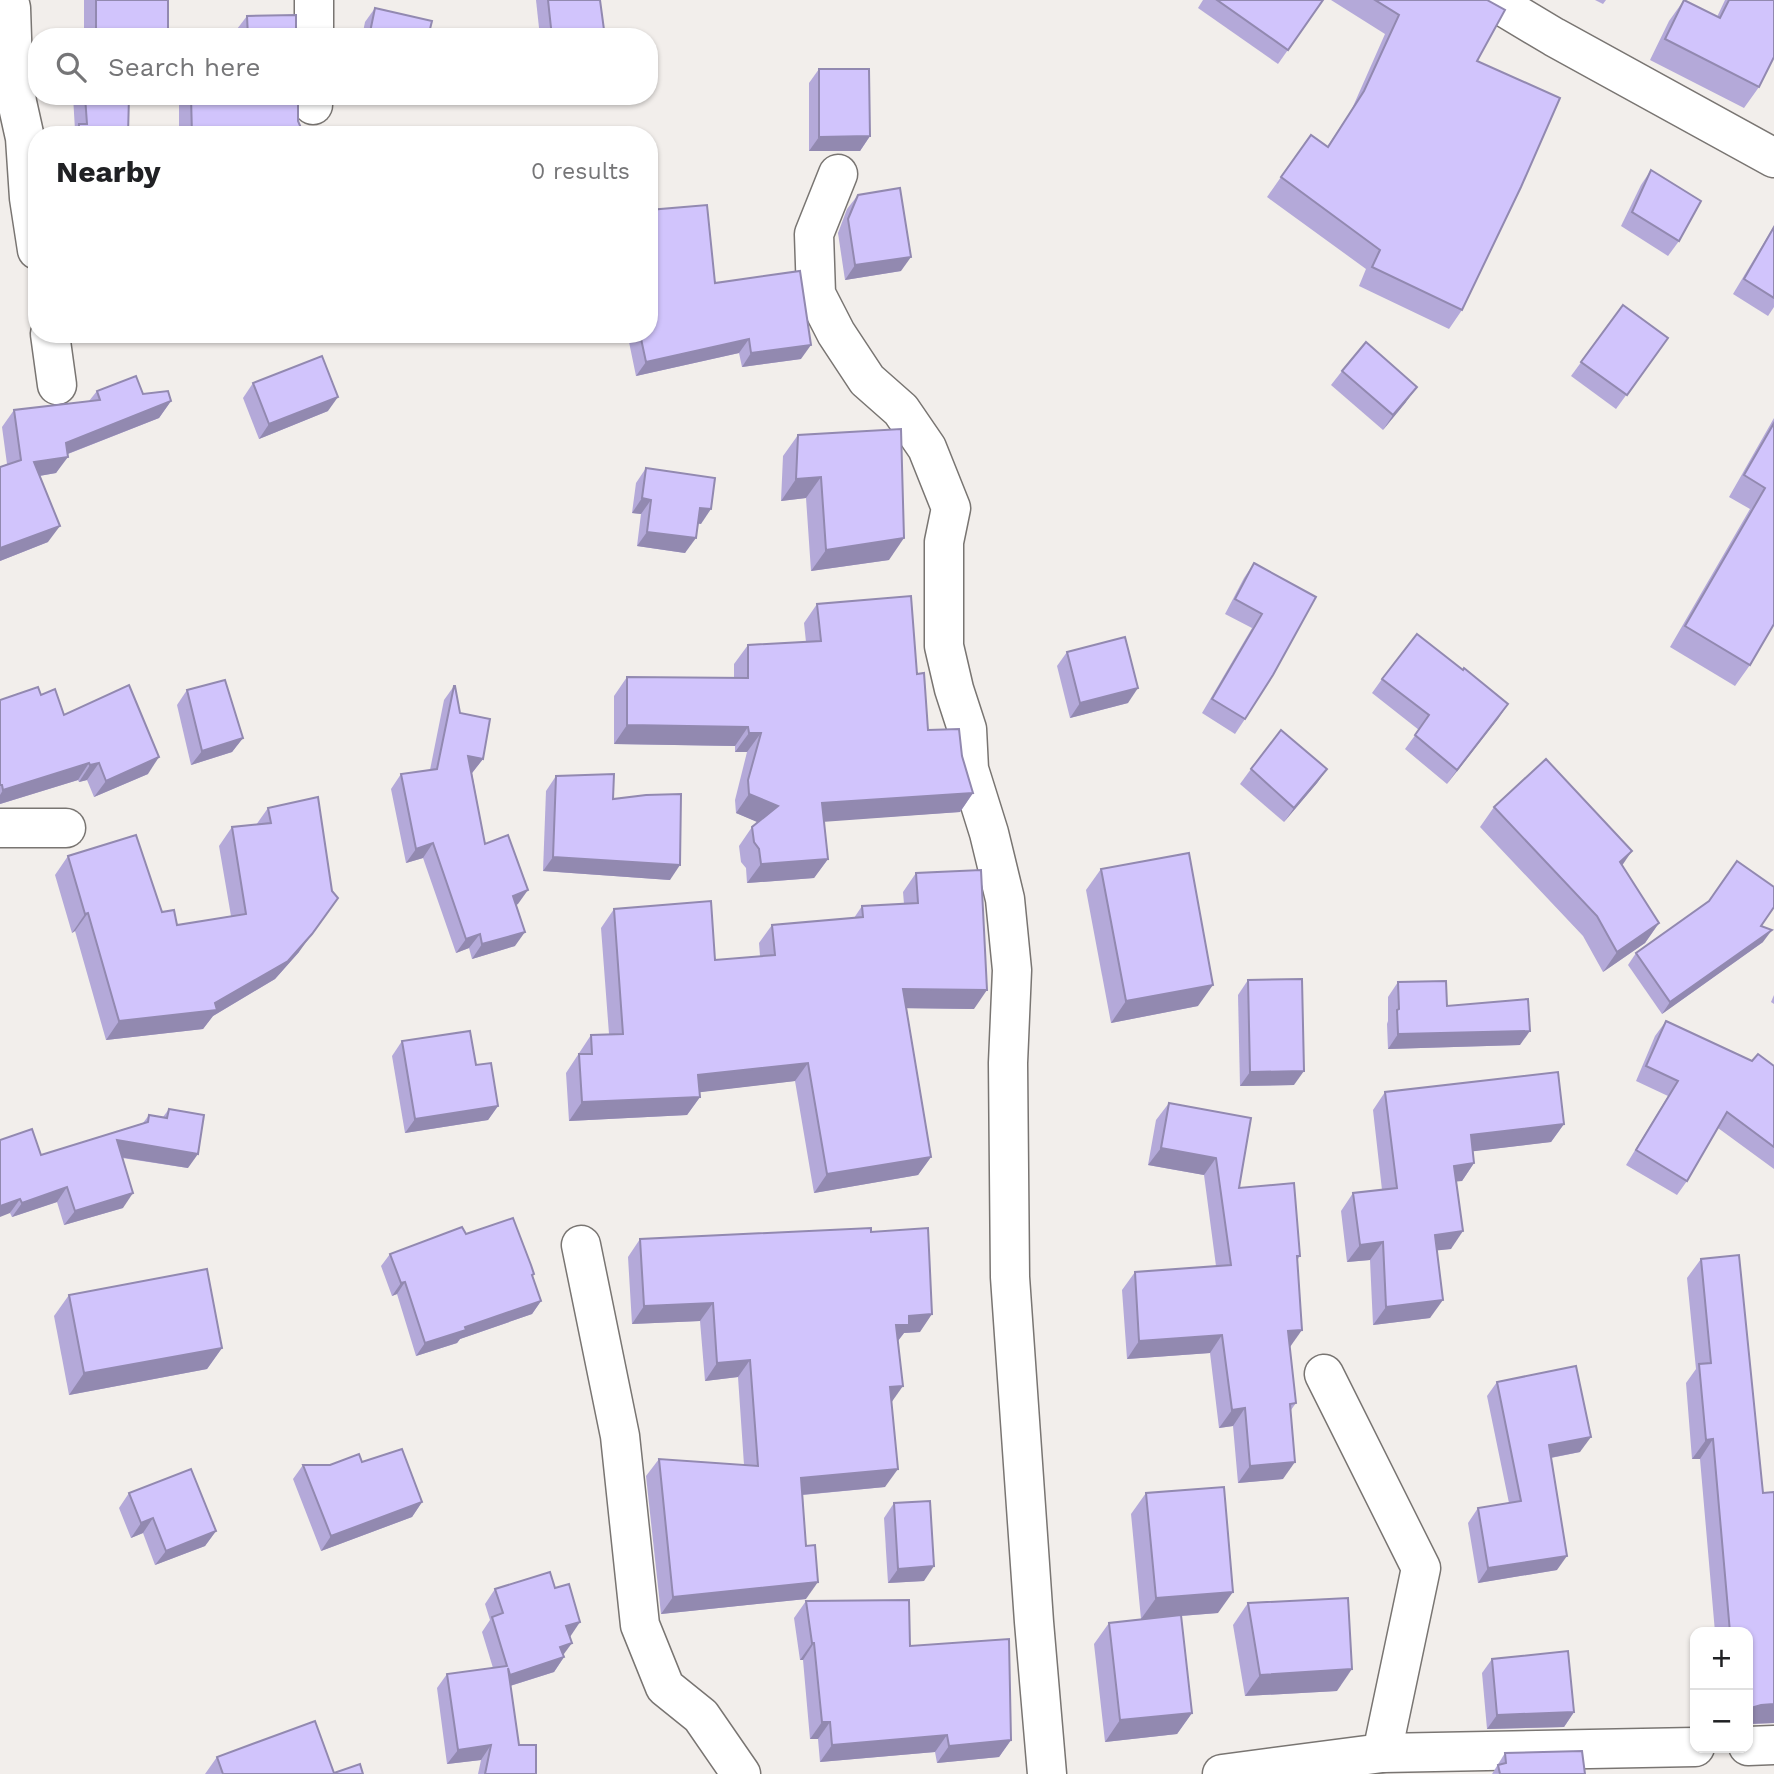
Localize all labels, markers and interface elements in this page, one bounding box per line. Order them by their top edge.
search box [28,28,658,105]
icon: search [52,48,90,86]
text: Search here [108,52,260,82]
text: Nearby [56,154,161,189]
text: 0 results [531,158,630,185]
map controls [1690,1627,1753,1753]
button: + [1690,1627,1753,1690]
button: − [1690,1690,1753,1753]

